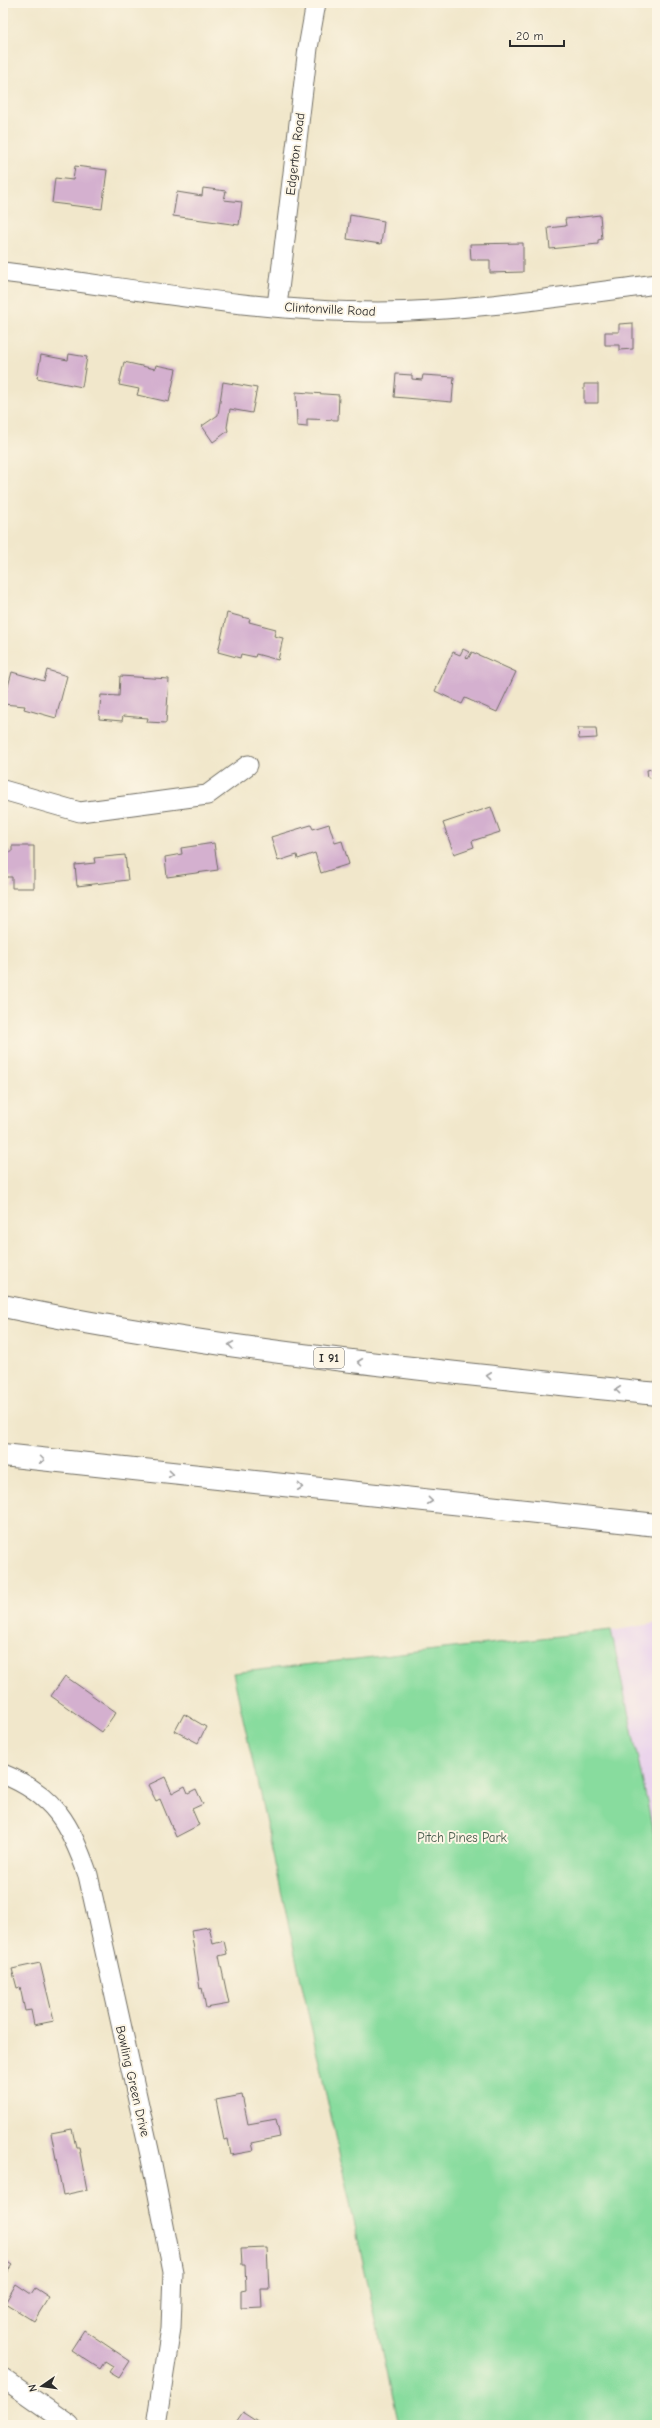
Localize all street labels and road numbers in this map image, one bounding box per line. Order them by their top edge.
street label: Edgerton Road [282,112,308,196]
street label: Clintonville Road [284,299,376,319]
road number: I 91 [314,1348,344,1368]
street label: Bowling Green Drive [113,2024,153,2138]

